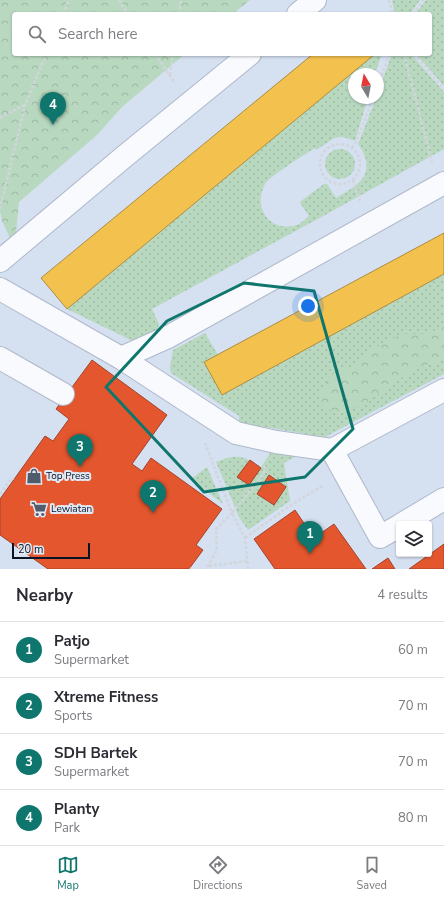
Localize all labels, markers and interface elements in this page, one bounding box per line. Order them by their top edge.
search box [12,12,432,56]
icon: search [26,23,48,45]
text: Search here [58,24,138,44]
north arrow [348,68,384,104]
pin: 4 [40,92,66,125]
your location [298,296,318,316]
pin: 3 [67,434,93,467]
shop icon: Top Press [25,467,43,485]
place label: Top Press [46,469,90,483]
pin: 2 [140,480,166,513]
supermarket icon: Lewiatan [30,500,48,518]
place label: Lewiatan [51,502,92,516]
pin: 1 [297,521,323,554]
map controls [396,521,432,557]
button: layers [396,521,432,557]
scale bar [12,541,90,560]
text: 20 m [18,542,43,557]
text: Nearby [16,584,73,607]
text: 4 results [377,586,428,604]
text: Patjo [54,631,90,651]
text: 1 [25,641,33,659]
text: 60 m [398,641,428,659]
text: Supermarket [54,651,129,669]
text: Xtreme Fitness [54,687,158,707]
text: 2 [25,697,33,715]
text: 70 m [398,697,428,715]
text: Sports [54,707,93,725]
text: SDH Bartek [54,743,137,763]
text: 3 [25,753,33,771]
text: 70 m [398,753,428,771]
text: Supermarket [54,763,129,781]
text: Planty [54,799,99,819]
text: 4 [25,809,33,827]
text: 80 m [398,809,428,827]
text: Park [54,819,80,837]
tab: Map [57,854,79,893]
tab: Directions [193,854,243,893]
tab: Saved [357,854,387,893]

